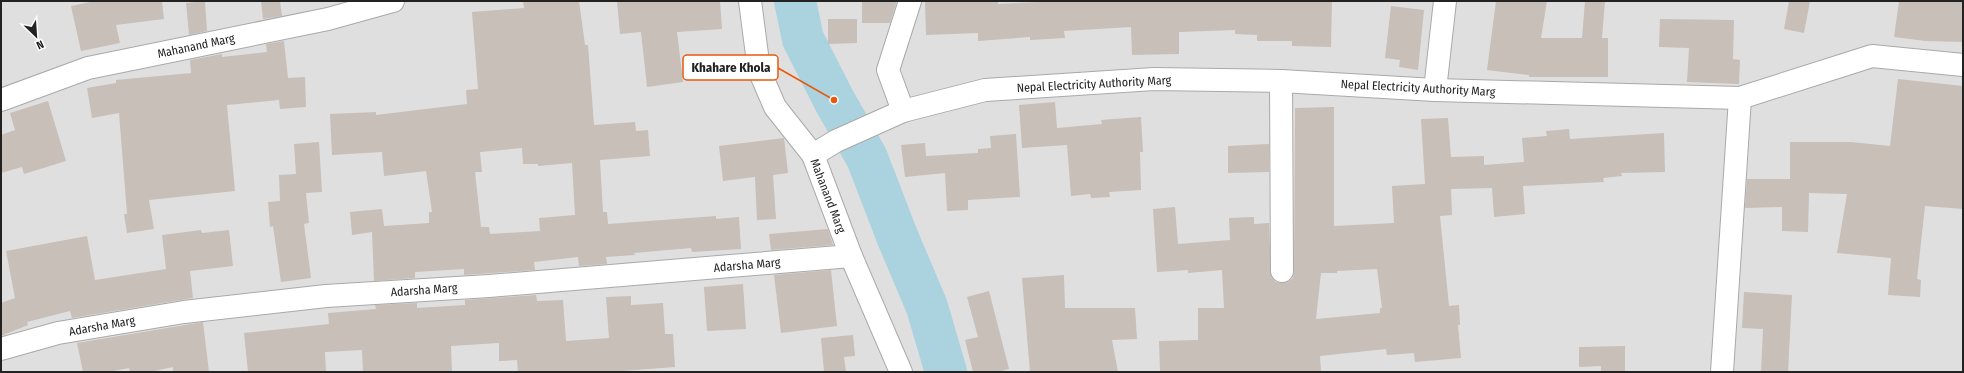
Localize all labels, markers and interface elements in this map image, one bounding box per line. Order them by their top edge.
north arrow [16,16,56,56]
street label: Mahanand Marg [156,31,236,61]
text: N [34,37,46,52]
callout: Khahare Khola [683,55,778,80]
text: Khahare Khola [691,60,771,75]
street label: Nepal Electricity Authority Marg [1016,73,1172,95]
street label: Nepal Electricity Authority Marg [1340,77,1496,99]
street label: Mahanand Marg [807,157,849,235]
street label: Adarsha Marg [713,255,781,275]
street label: Adarsha Marg [390,281,458,299]
street label: Adarsha Marg [68,313,136,339]

